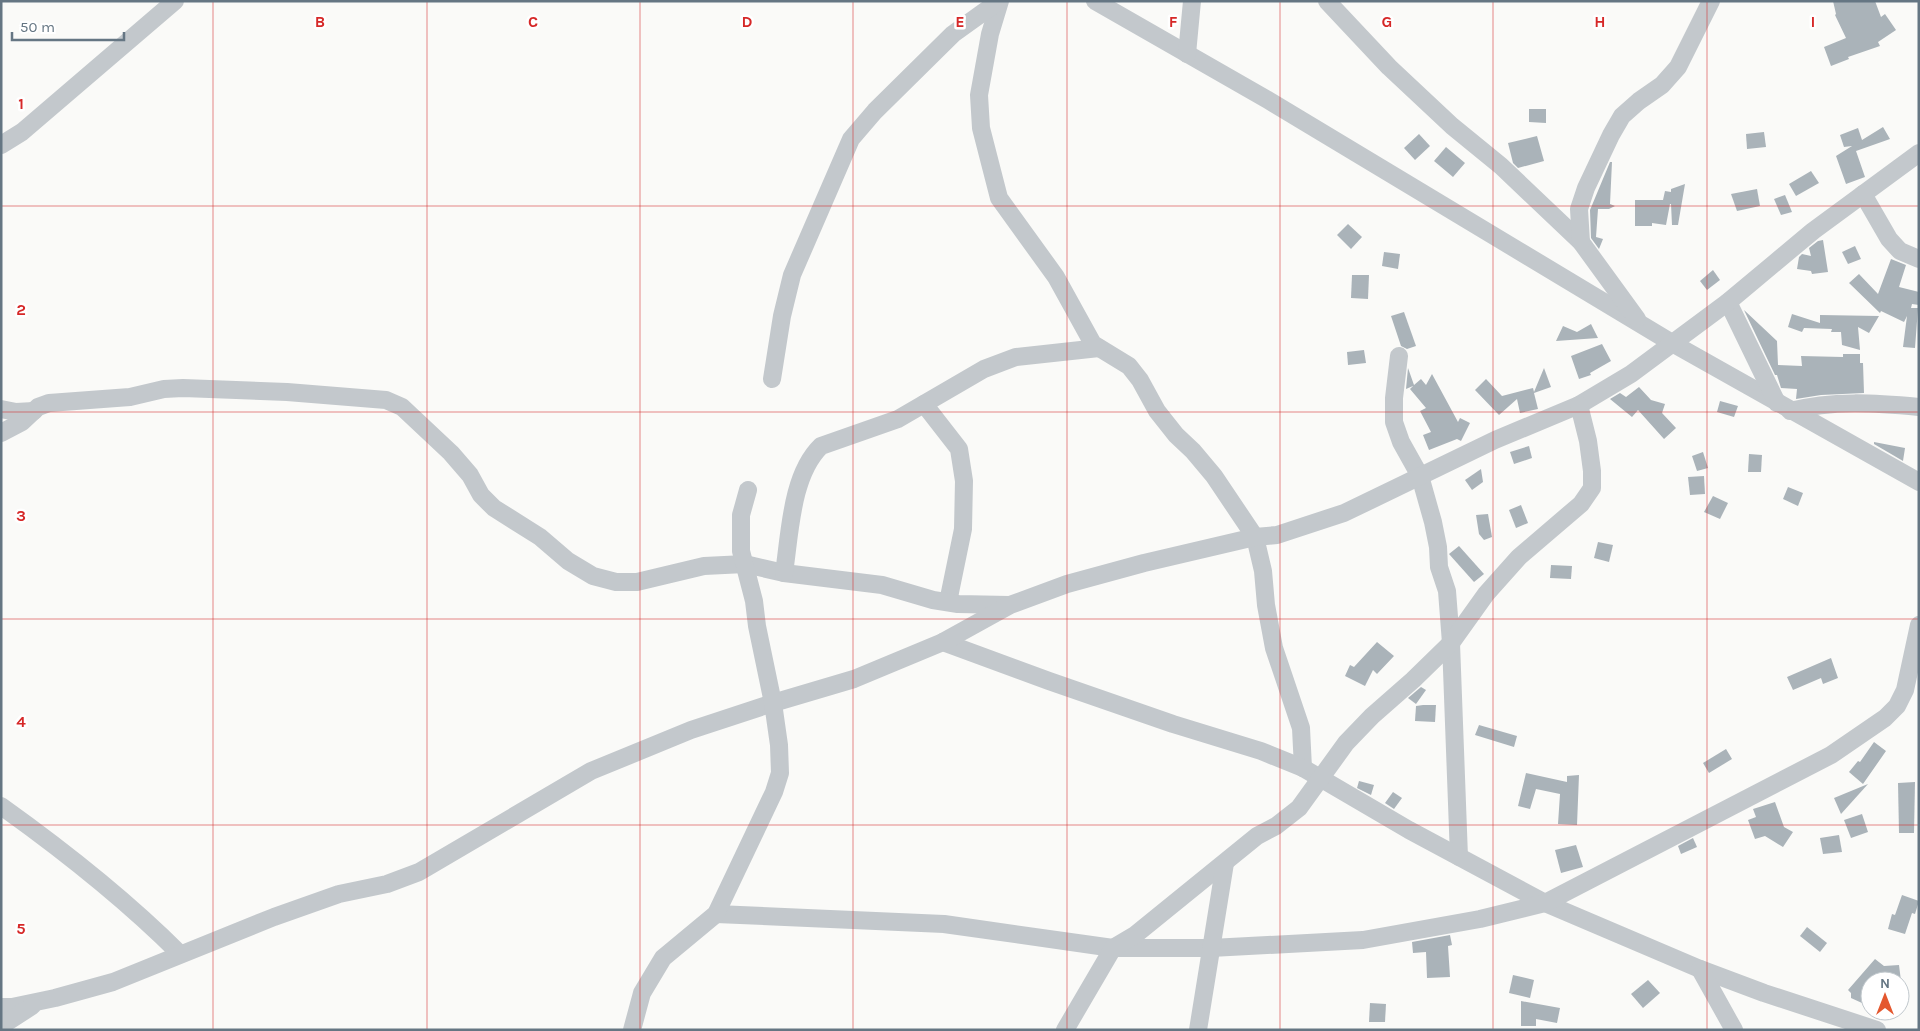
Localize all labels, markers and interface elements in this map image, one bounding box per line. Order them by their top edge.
scale bar [12,10,125,42]
text: B [315,12,325,31]
text: C [528,12,538,31]
text: D [742,12,753,31]
text: E [955,12,965,31]
text: F [1169,12,1178,31]
text: G [1382,12,1392,31]
text: H [1594,12,1606,31]
text: I [1811,12,1815,31]
text: 50 m [20,18,55,36]
text: 1 [18,94,24,113]
text: 2 [16,300,26,319]
text: 3 [16,506,26,525]
text: 4 [16,712,26,731]
text: 5 [16,919,26,938]
north arrow [1860,971,1910,1021]
text: N [1880,975,1890,992]

